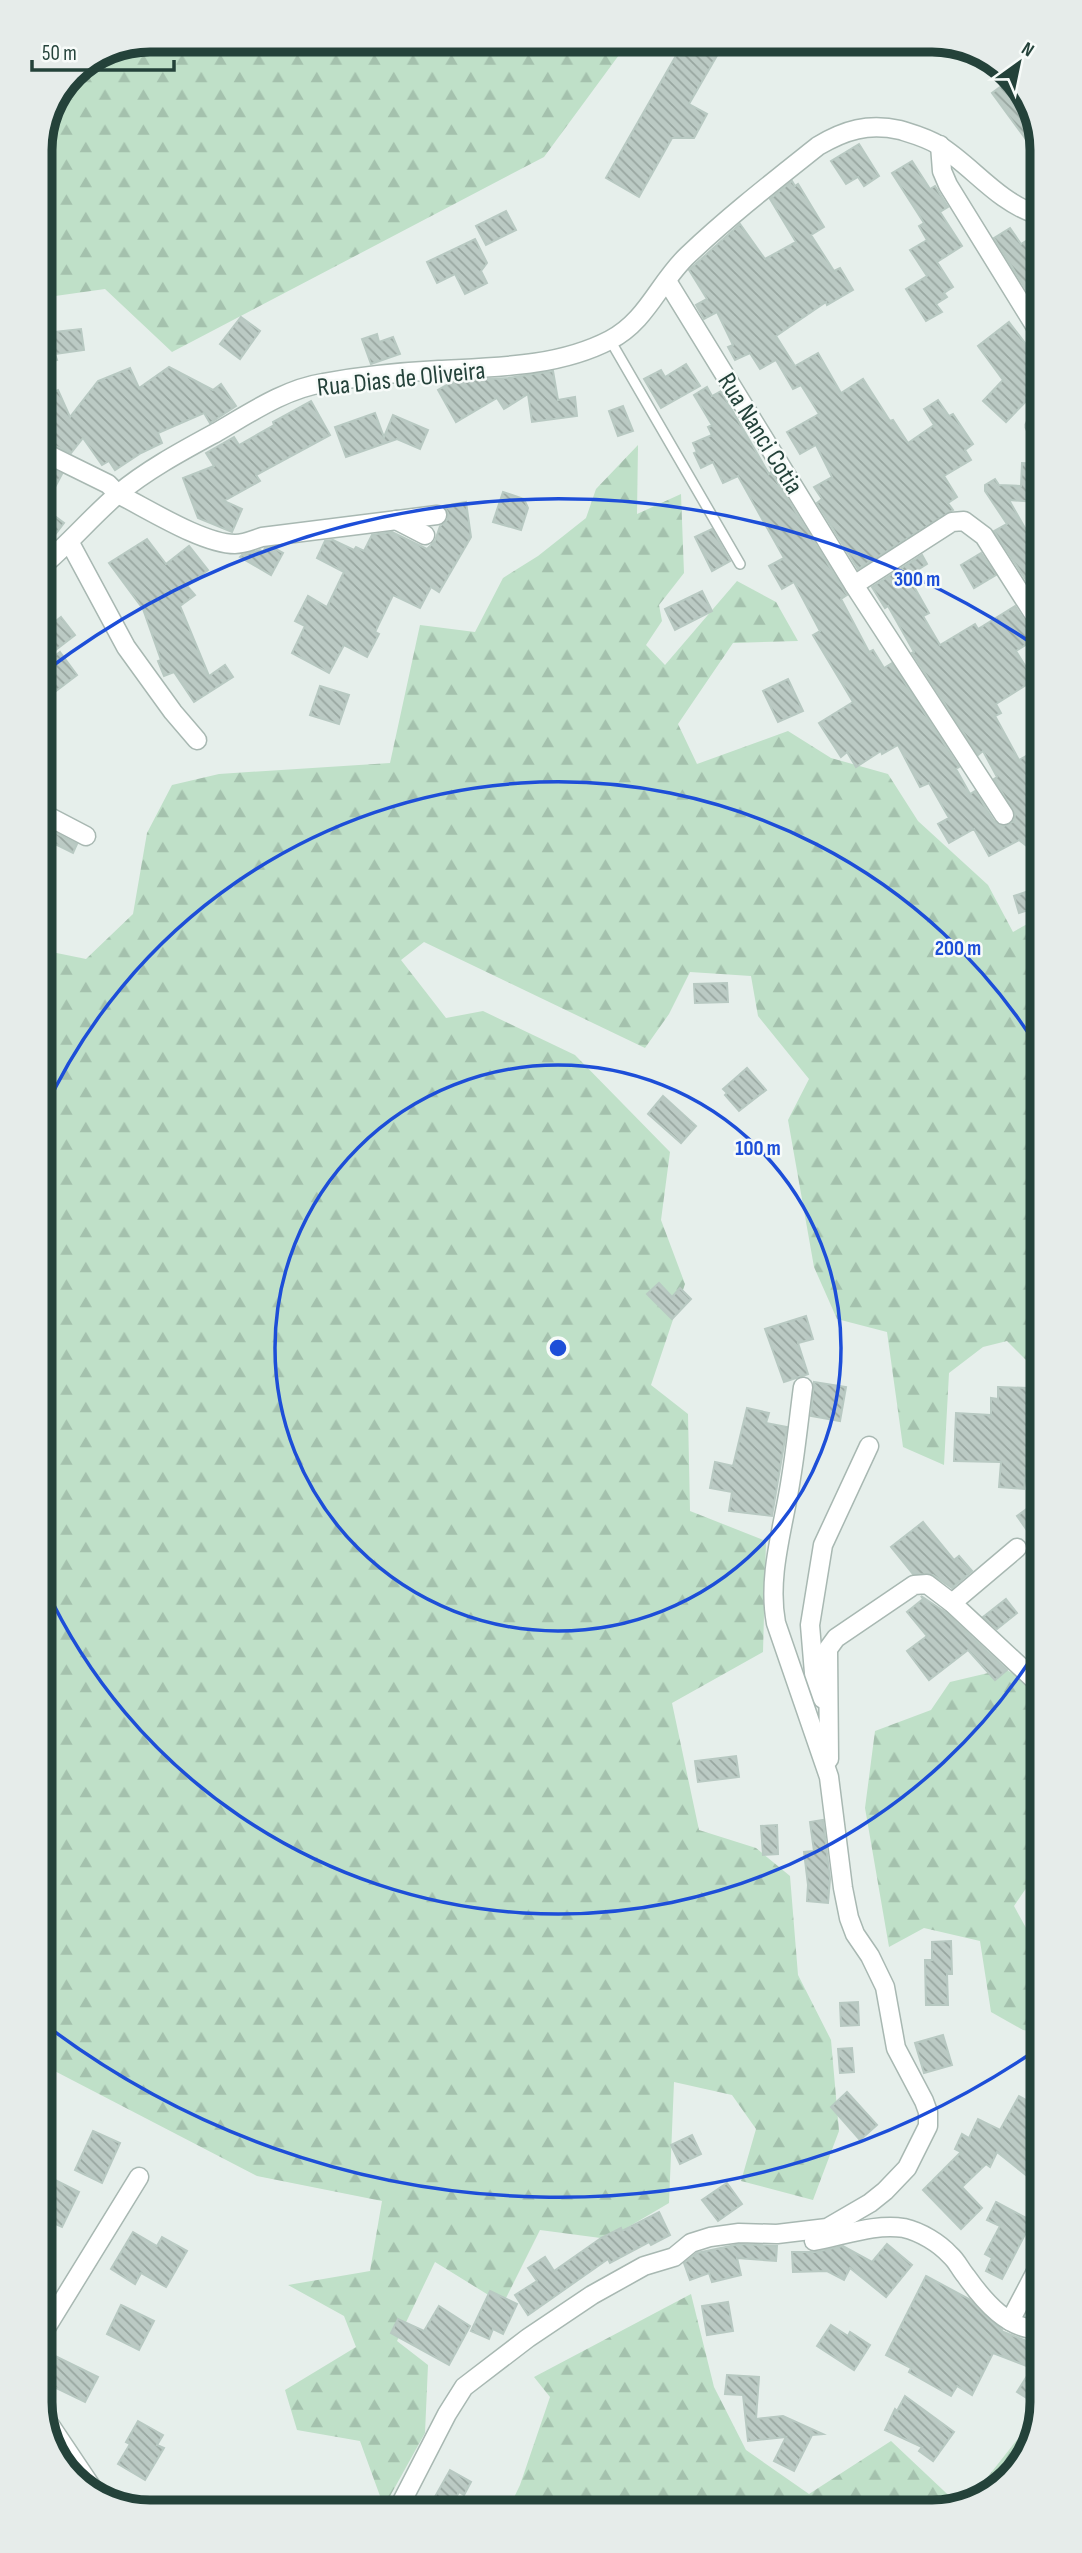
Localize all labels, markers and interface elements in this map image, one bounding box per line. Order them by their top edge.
scale bar [32,28,173,72]
north arrow [984,28,1054,98]
text: N [1017,38,1038,62]
text: 50 m [42,41,77,66]
street label: Rua Dias de Oliveira [316,355,487,404]
street label: Rua Nanci Cotia [710,368,809,500]
text: 300 m [894,567,940,592]
text: 200 m [935,936,981,961]
text: 100 m [735,1136,781,1161]
centre of rings [546,1336,570,1360]

